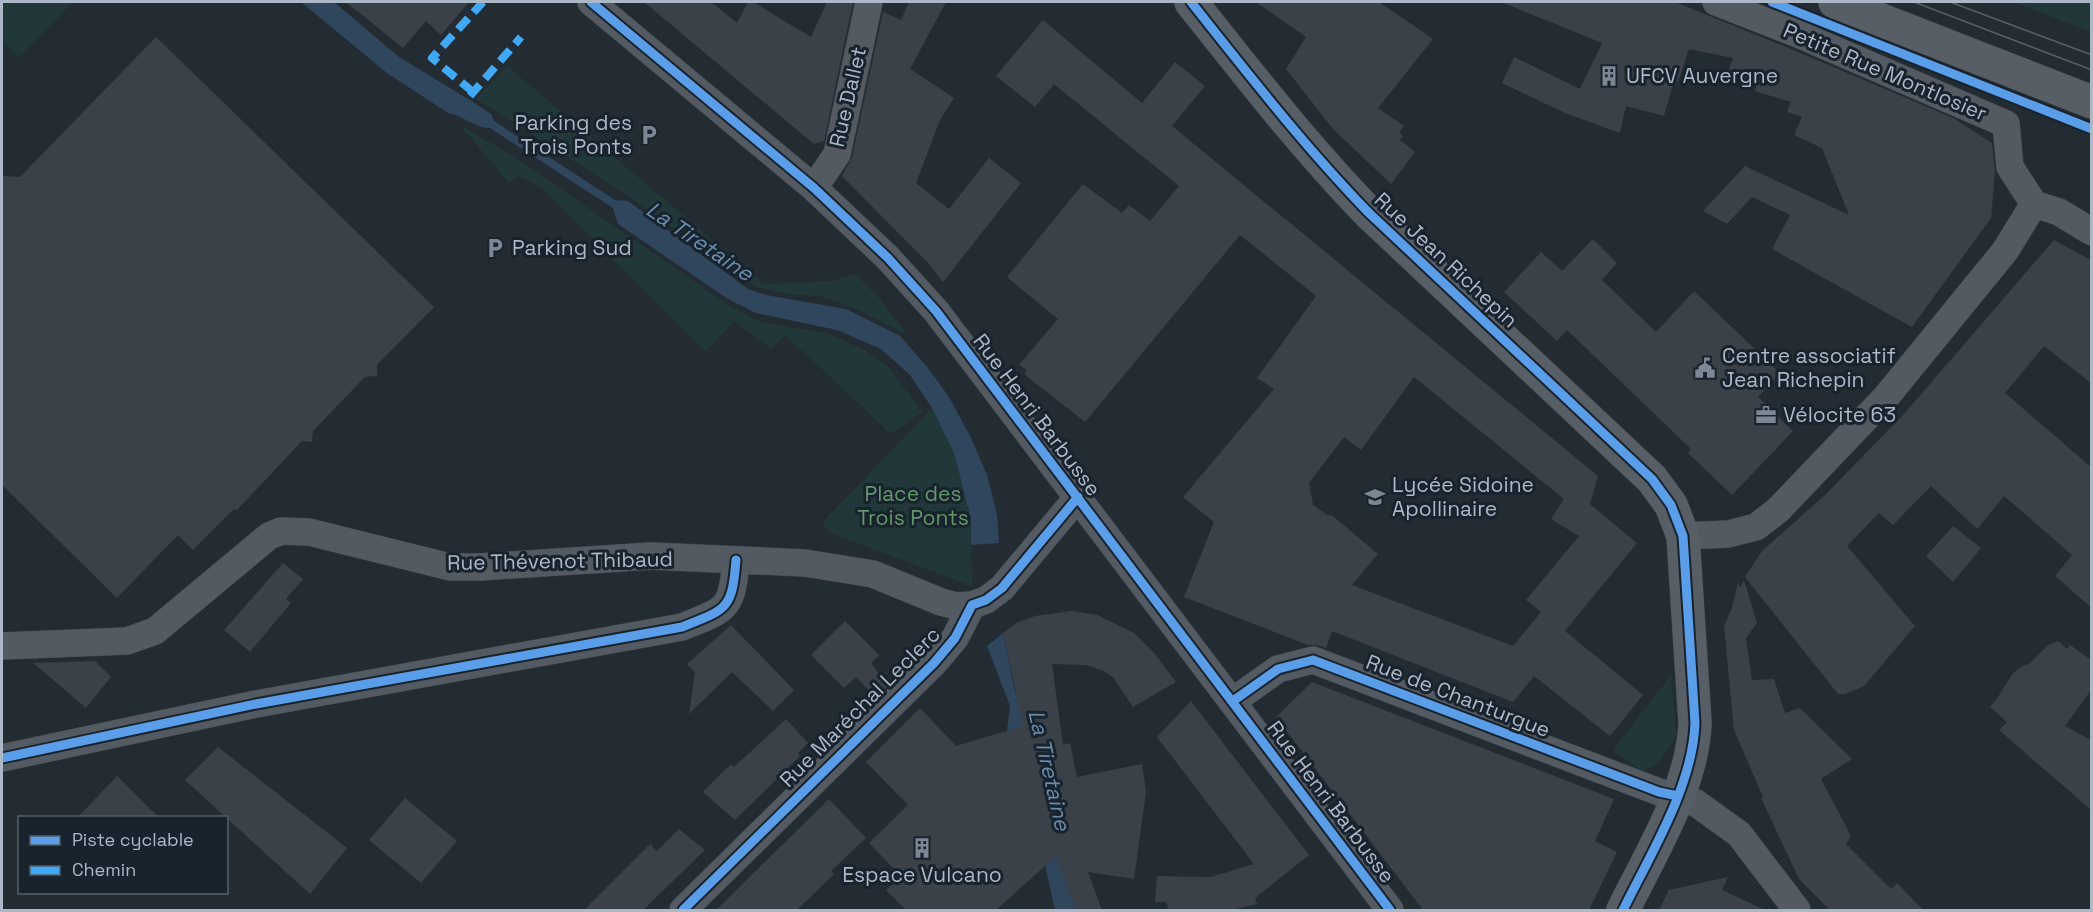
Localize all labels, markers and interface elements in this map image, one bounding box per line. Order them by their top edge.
street label: Petite Rue Montlosier [1779,16,1991,127]
street label: Rue Dallet [823,44,872,150]
place label: UFCV Auvergne [1626,62,1778,89]
building icon: UFCV Auvergne [1597,64,1621,88]
place label: Parking des Trois Ponts [514,109,632,160]
parking icon: Parking des Trois Ponts [637,123,661,147]
street label: Rue Jean Richepin [1369,186,1524,333]
water label: La Tiretaine [641,195,760,288]
place label: Parking Sud [512,234,632,261]
parking icon: Parking Sud [483,236,507,260]
street label: Rue Henri Barbusse [968,328,1107,501]
place label: Centre associatif Jean Richepin [1722,342,1896,393]
public building icon: Centre associatif Jean Richepin [1693,356,1717,380]
place label: Vélocite 63 [1783,401,1896,428]
office icon: Vélocite 63 [1754,403,1778,427]
place label: Lycée Sidoine Apollinaire [1392,471,1534,522]
park label: Place des Trois Ponts [857,480,969,531]
school or university icon: Lycée Sidoine Apollinaire [1363,485,1387,509]
street label: Rue Thévenot Thibaud [447,545,673,576]
street label: Rue Maréchal Leclerc [774,621,946,793]
street label: Rue de Chanturgue [1362,648,1554,743]
water label: La Tiretaine [1023,707,1078,834]
street label: Rue Henri Barbusse [1262,715,1401,888]
legend [18,816,228,894]
text: Piste cyclable [72,828,194,851]
building icon: Espace Vulcano [910,836,934,860]
text: Chemin [72,858,136,881]
place label: Espace Vulcano [842,861,1002,888]

